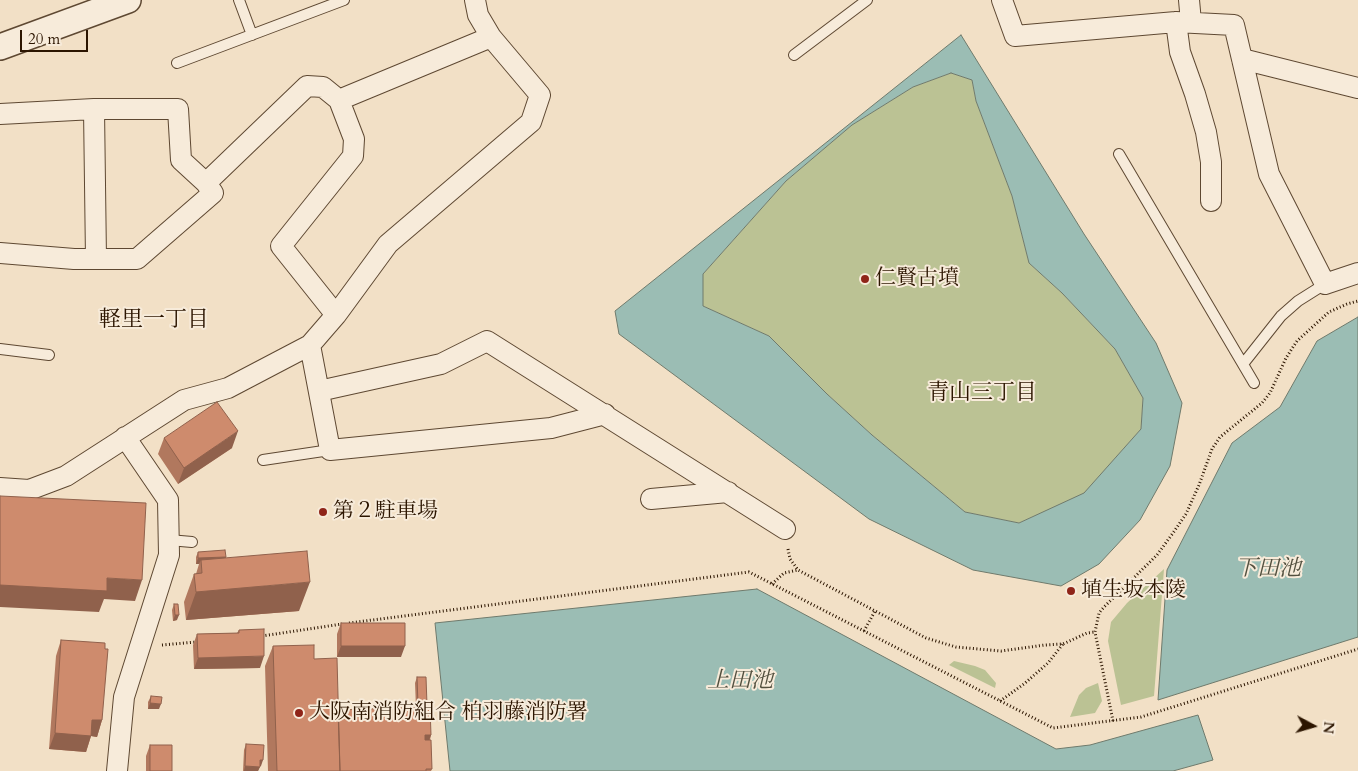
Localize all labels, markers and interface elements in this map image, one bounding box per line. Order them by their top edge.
scale bar [22,20,90,52]
text: 20 m [28,29,60,49]
place label: 仁賢古墳 [875,266,959,292]
marker: 仁賢古墳 [859,273,871,285]
district label: 軽里一丁目 [99,308,209,334]
district label: 青山三丁目 [927,381,1037,407]
place label: 第２駐車場 [333,499,438,525]
marker: 第２駐車場 [317,506,329,518]
water label: 下田池 [1235,557,1301,583]
place label: 埴生坂本陵 [1081,578,1186,604]
marker: 埴生坂本陵 [1065,585,1077,597]
water label: 上田池 [707,669,773,695]
place label: 大阪南消防組合 柏羽藤消防署 [309,700,588,726]
north arrow [1288,701,1338,751]
marker: 大阪南消防組合 柏羽藤消防署 [293,707,305,719]
text: N [1318,721,1338,735]

